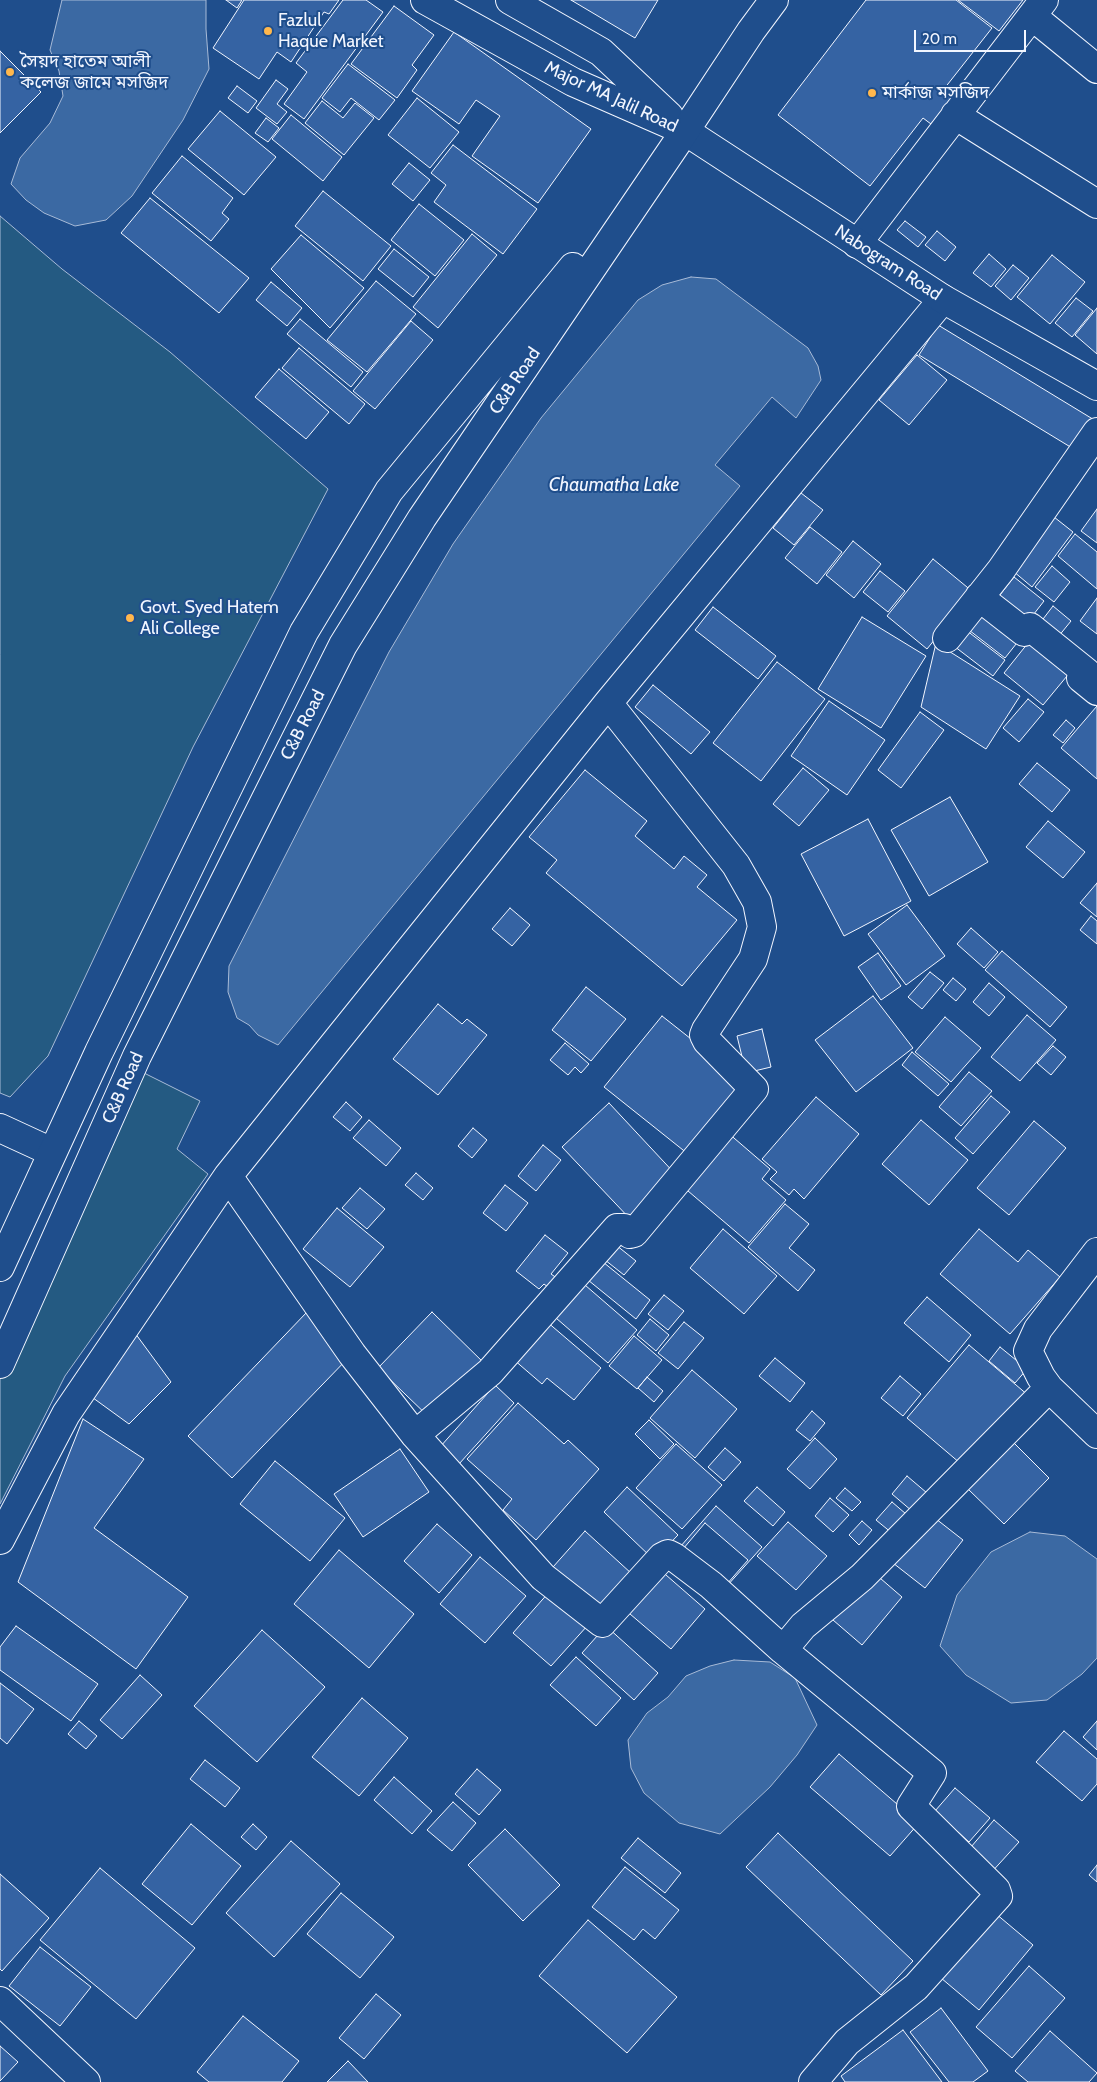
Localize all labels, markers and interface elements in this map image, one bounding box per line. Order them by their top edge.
place label: Fazlul Haque Market [278,10,384,52]
scale bar [917,20,1030,52]
marker: Fazlul Haque Market [262,25,274,37]
text: 20 m [922,30,957,48]
place label: সৈয়দ হাতেম আলী কলেজ জামে মসজিদ [20,51,168,94]
street label: Major MA Jalil Road [541,57,681,137]
marker: সৈয়দ হাতেম আলী কলেজ জামে মসজিদ [4,66,16,78]
place label: মার্কাজ মসজিদ [882,82,989,104]
marker: মার্কাজ মসজিদ [866,87,878,99]
street label: Nabogram Road [831,220,945,306]
street label: C&B Road [485,343,545,419]
water label: Chaumatha Lake [549,474,679,496]
place label: Govt. Syed Hatem Ali College [140,597,279,640]
marker: Govt. Syed Hatem Ali College [124,612,136,624]
street label: C&B Road [276,686,330,764]
street label: C&B Road [98,1049,148,1127]

